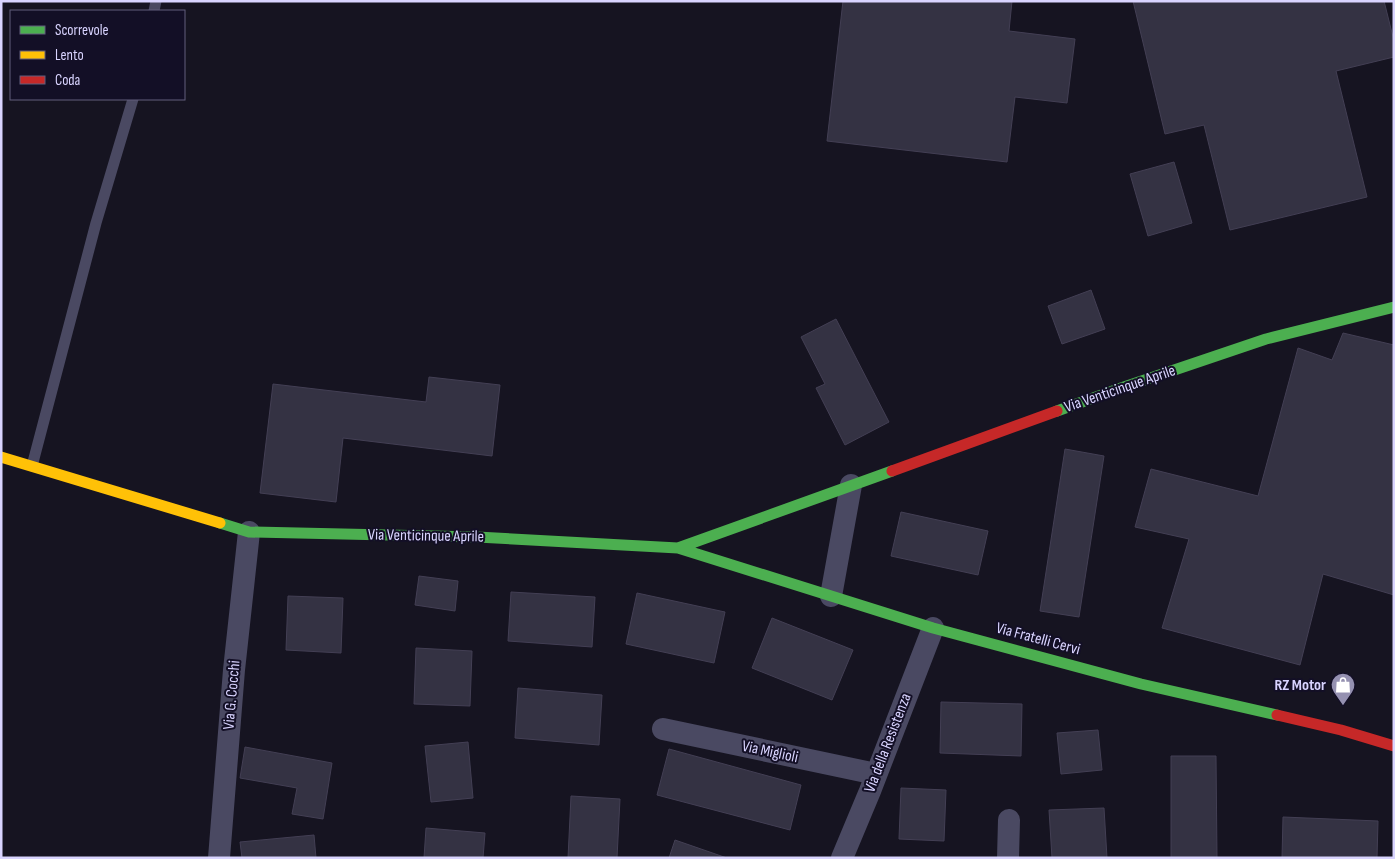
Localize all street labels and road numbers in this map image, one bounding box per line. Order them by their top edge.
street label: Via Venticinque Aprile [1062,361,1178,417]
street label: Via Venticinque Aprile [368,525,484,547]
street label: Via Fratelli Cervi [994,619,1082,659]
street label: Via G. Cocchi [220,660,244,730]
street label: Via della Resistenza [860,691,916,795]
street label: Via Miglioli [740,737,800,767]

